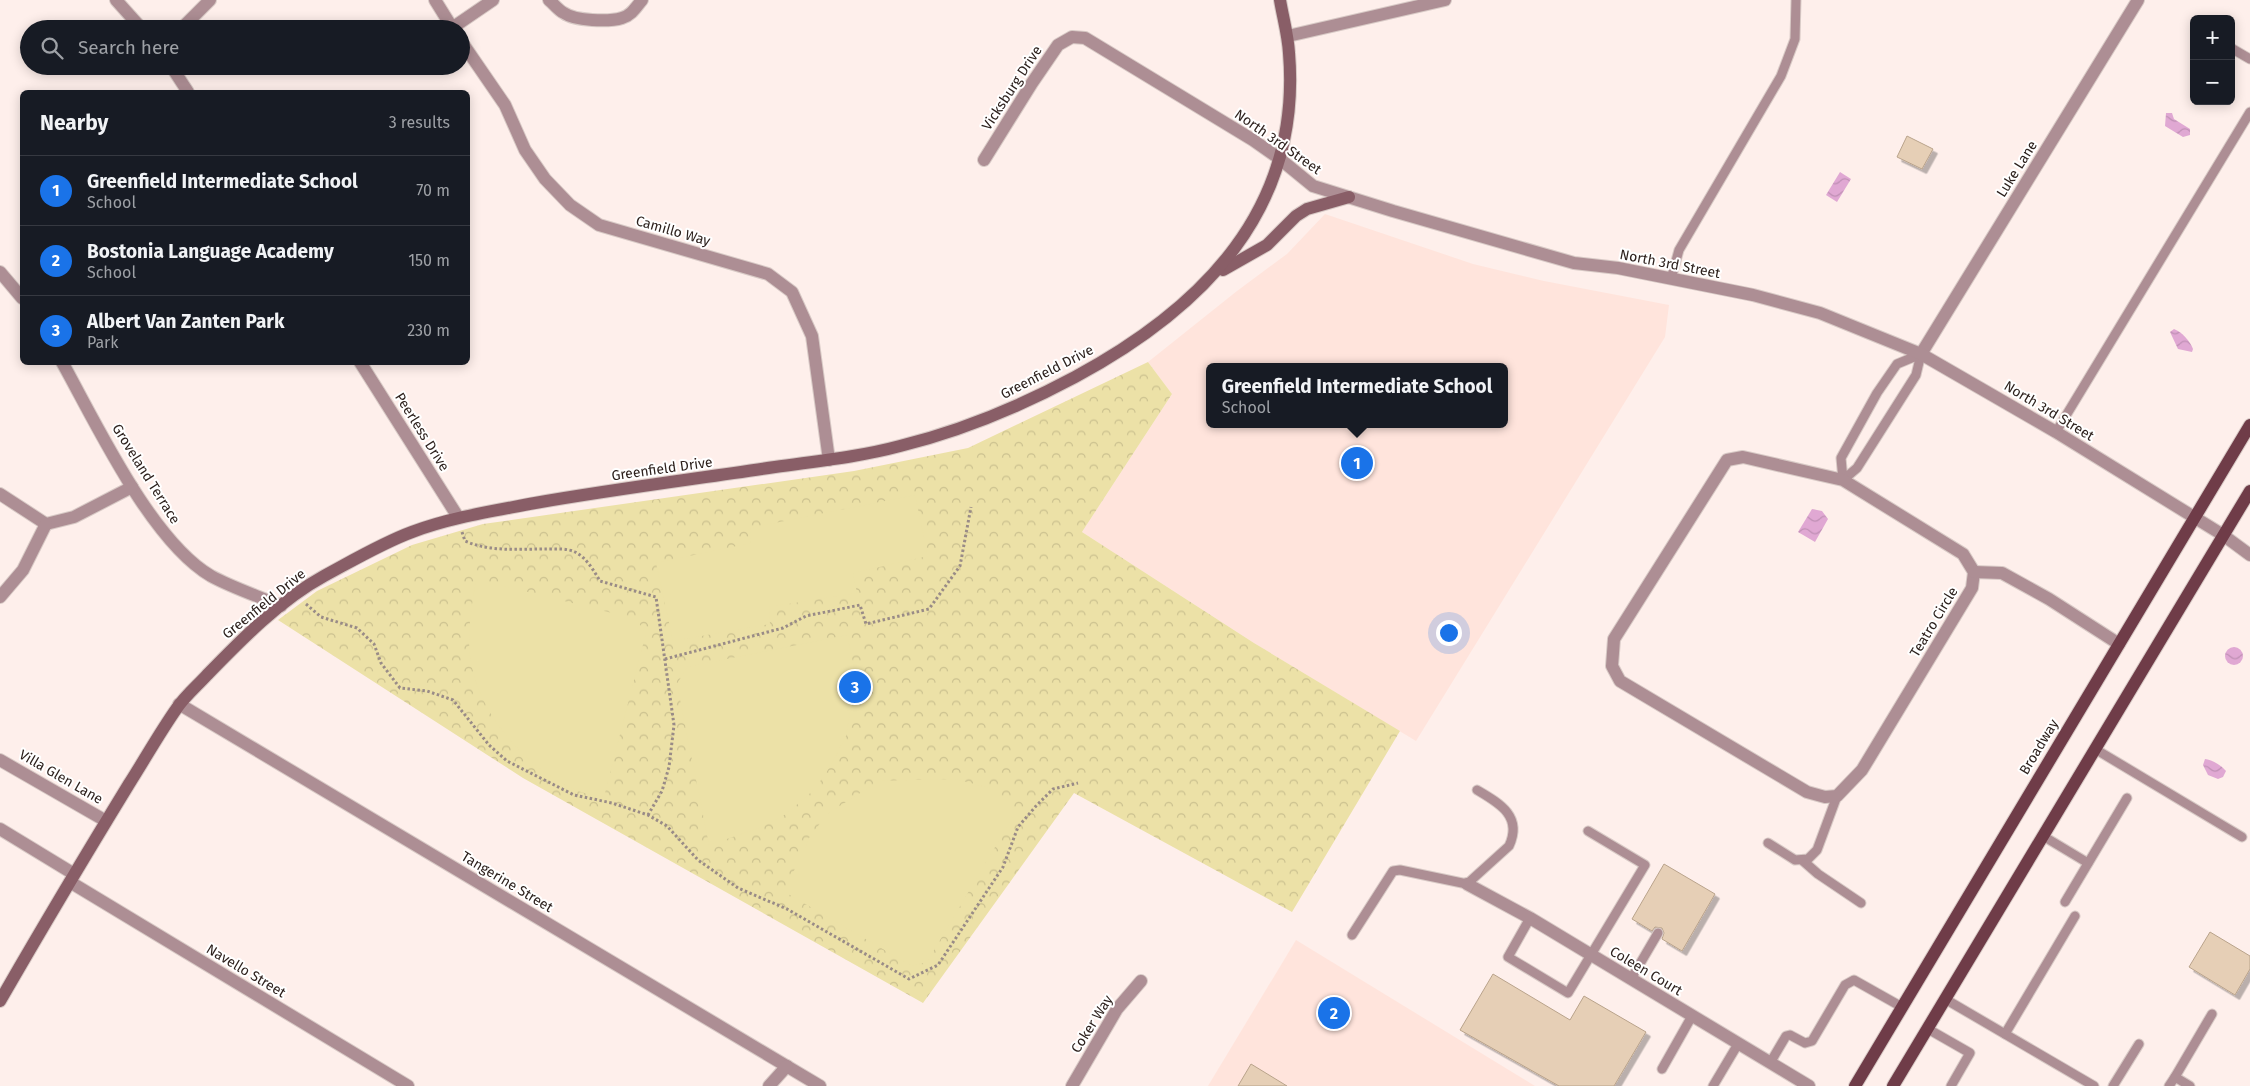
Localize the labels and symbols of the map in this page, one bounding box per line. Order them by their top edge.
street label: Vicksburg Drive [978,42,1046,134]
street label: North 3rd Street [1231,106,1325,179]
street label: Luke Lane [1993,138,2041,200]
street label: Camillo Way [634,212,712,250]
street label: North 3rd Street [1618,246,1723,282]
street label: Greenfield Drive [998,341,1096,403]
street label: North 3rd Street [2001,377,2098,445]
street label: Peerless Drive [391,390,453,474]
street label: Groveland Terrace [108,421,184,527]
pin: 1 [1341,444,1373,482]
street label: Greenfield Drive [610,453,714,485]
street label: Greenfield Drive [219,565,309,643]
street label: Teatro Circle [1906,584,1962,660]
your location [1436,620,1462,646]
pin: 3 [839,668,871,706]
street label: Broadway [2016,716,2062,778]
street label: Villa Glen Lane [16,746,106,808]
street label: Tangerine Street [458,848,557,917]
street label: Navello Street [203,941,290,1002]
street label: Coleen Court [1607,943,1686,1000]
street label: Coker Way [1068,992,1116,1056]
pin: 2 [1318,994,1350,1032]

